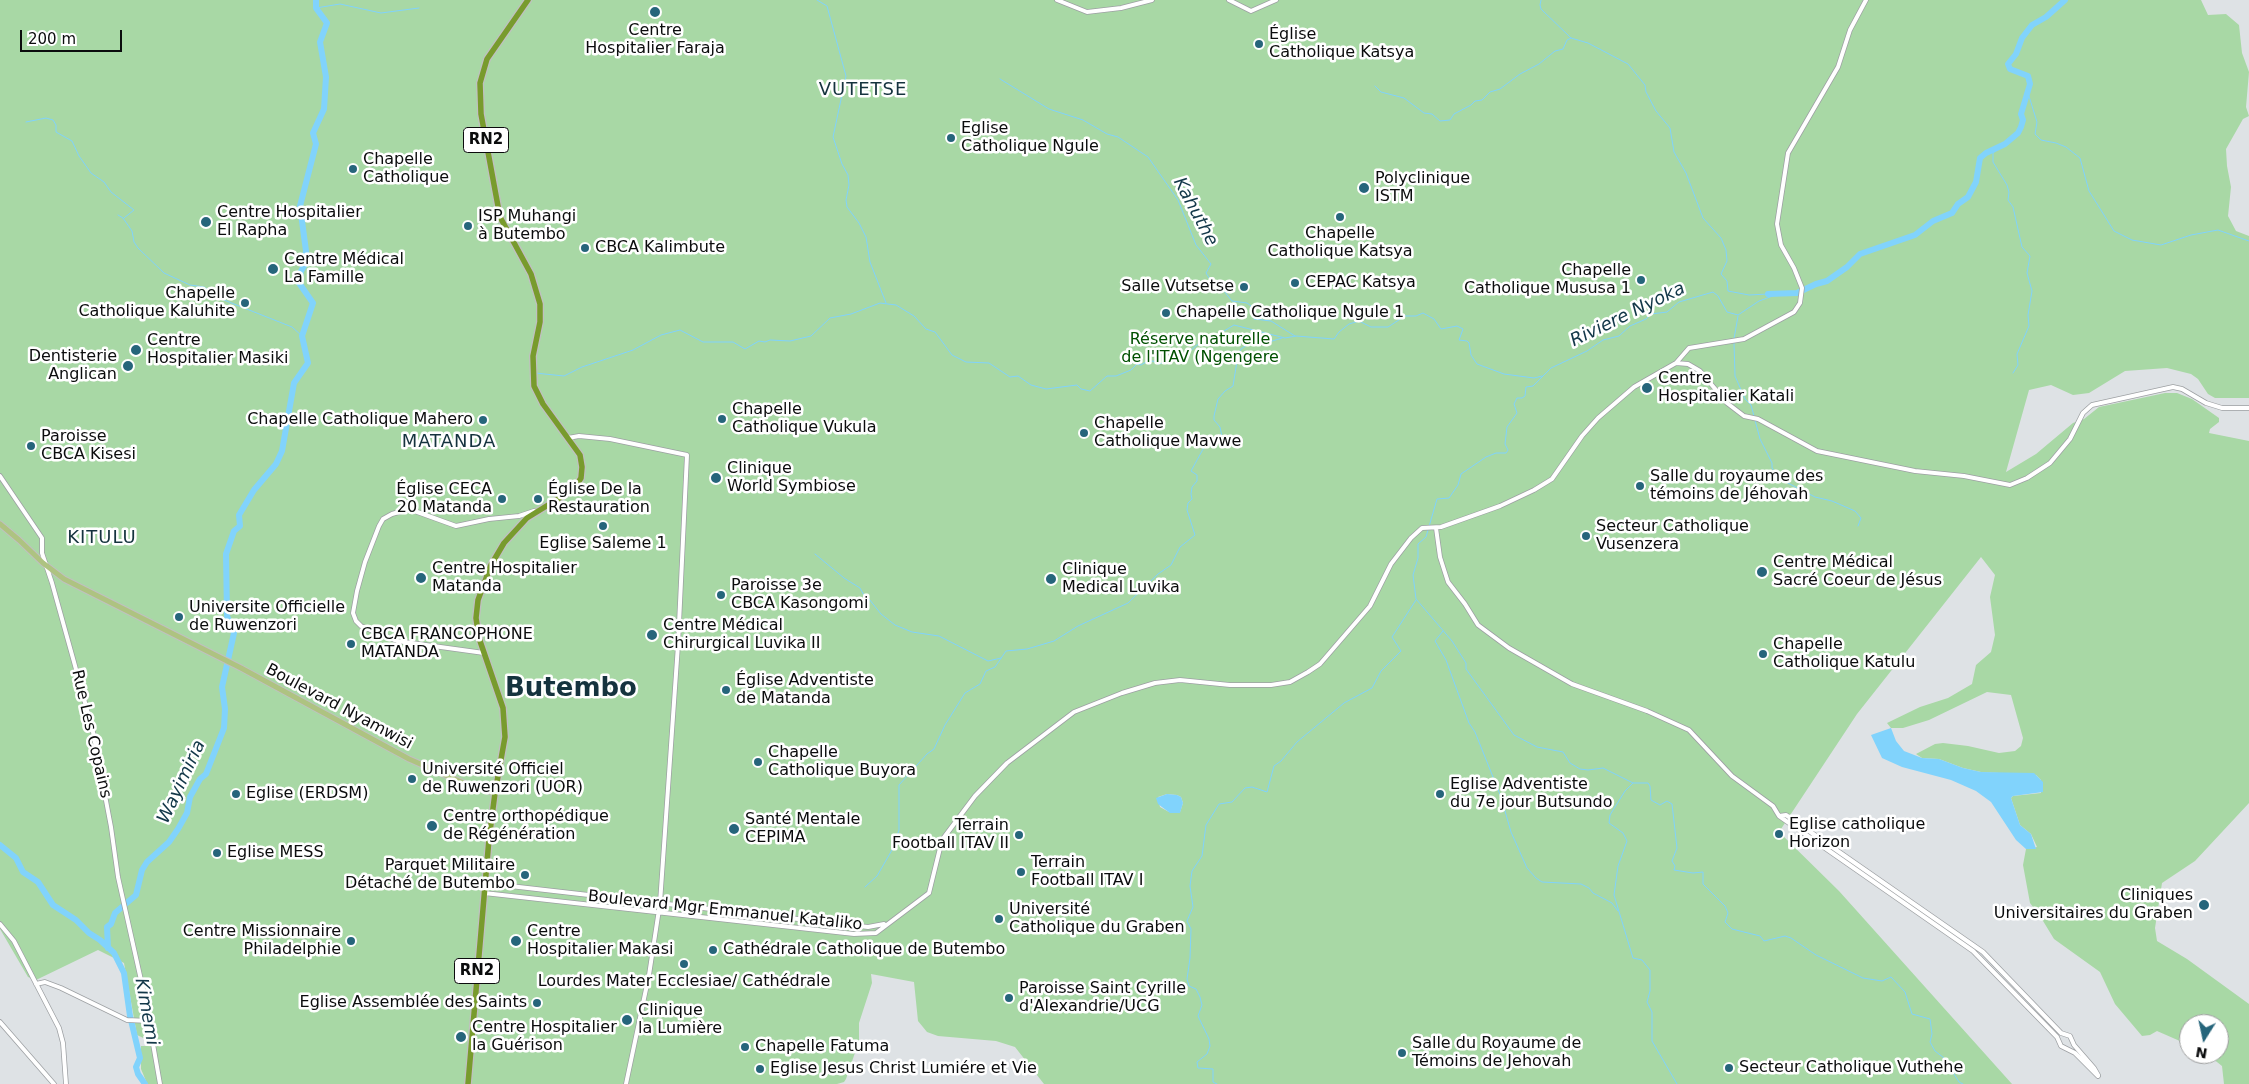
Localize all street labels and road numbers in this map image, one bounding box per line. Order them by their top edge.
road number: RN2 [464,128,508,152]
street label: Boulevard Nyamwisi [262,660,416,754]
street label: Rue Les Copains [67,668,115,800]
street label: Boulevard Mgr Emmanuel Kataliko [587,887,863,935]
road number: RN2 [454,958,500,984]

